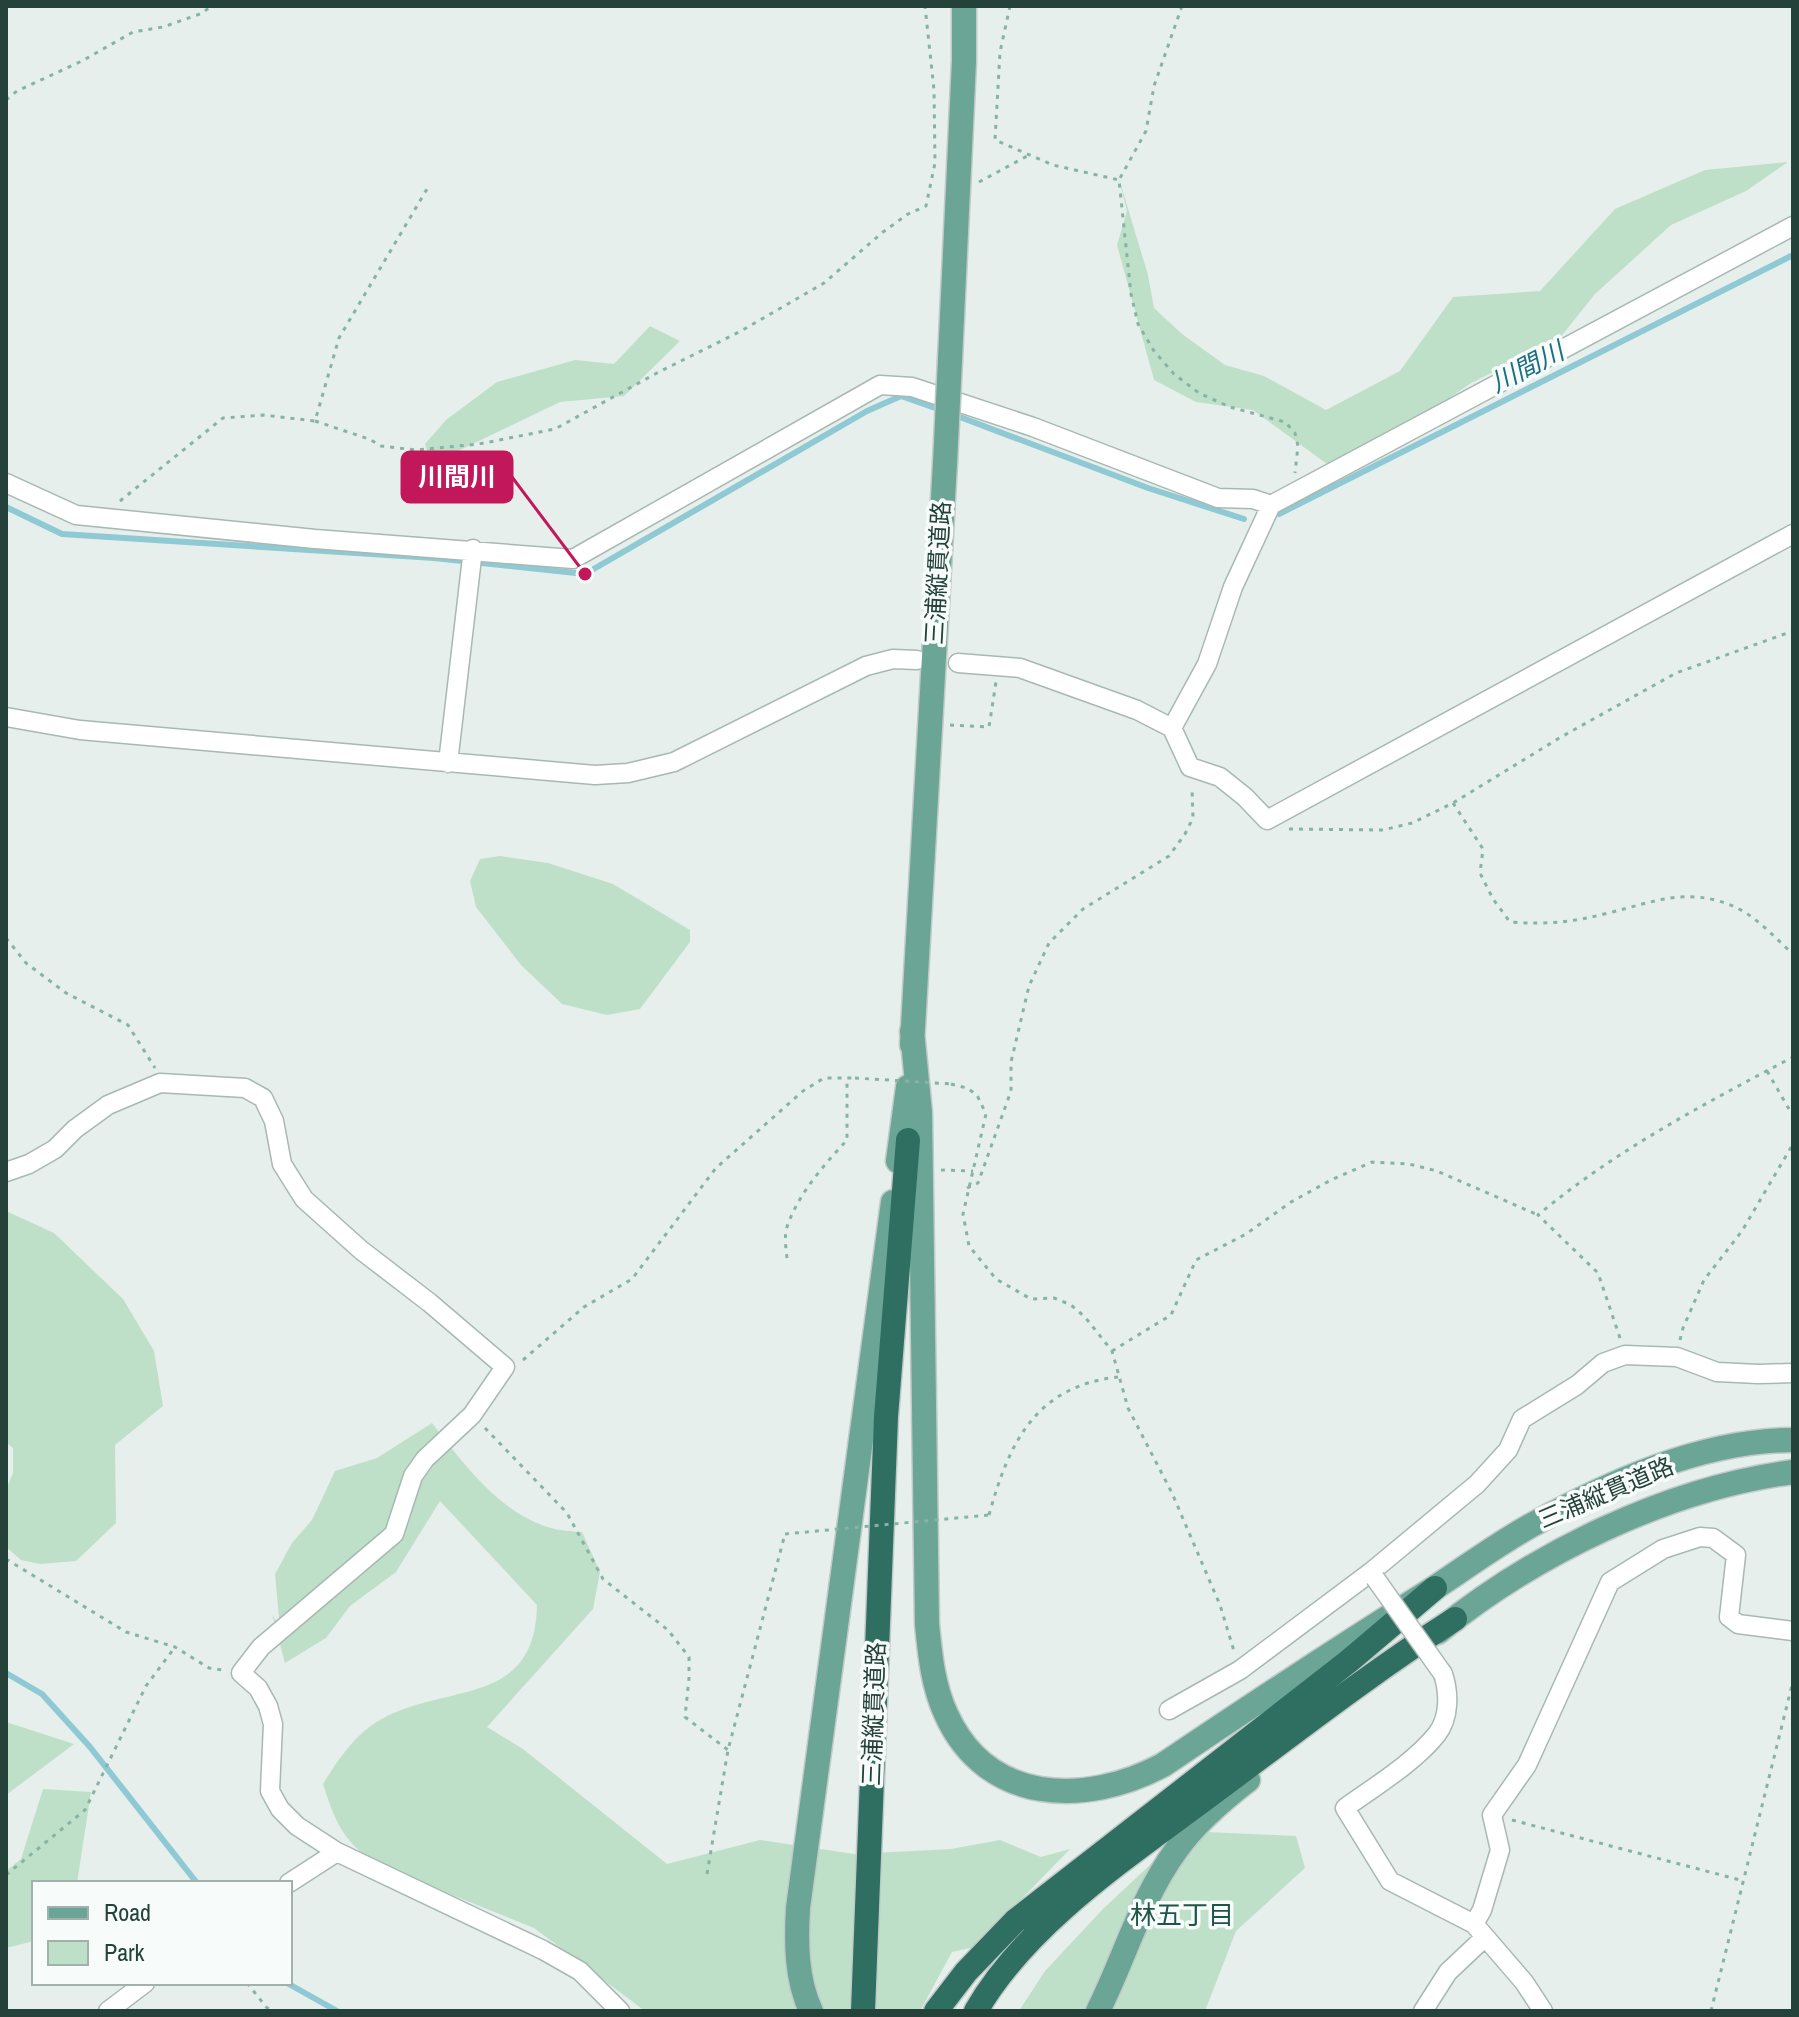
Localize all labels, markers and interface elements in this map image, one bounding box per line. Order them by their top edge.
water label: 川間川 [1484,332,1572,400]
callout: 川間川 [402,452,512,502]
text: 川間川 [418,459,496,494]
street label: 三浦縦貫道路 [917,500,957,646]
street label: 三浦縦貫道路 [1533,1449,1678,1535]
street label: 三浦縦貫道路 [854,1641,892,1786]
legend [32,1881,292,1985]
text: Road [104,1896,151,1928]
district label: 林五丁目 [1130,1897,1234,1932]
text: Park [104,1936,145,1968]

